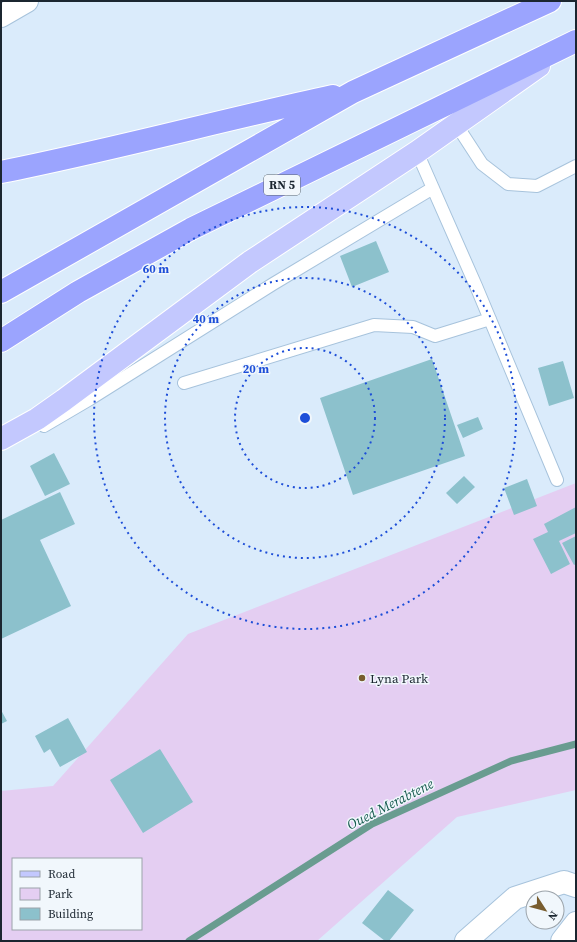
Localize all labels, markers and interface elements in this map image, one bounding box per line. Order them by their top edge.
road number: RN 5 [264,175,300,195]
text: 60 m [143,261,169,277]
text: 40 m [193,311,219,327]
text: 20 m [243,361,269,377]
centre of rings [298,411,312,425]
place label: Lyna Park [370,670,429,687]
marker: Lyna Park [357,673,367,683]
water label: Oued Merabtene [343,773,437,834]
legend [12,858,142,930]
text: Road [48,866,75,882]
text: Park [48,886,73,902]
north arrow [525,890,565,930]
text: Building [48,906,93,922]
text: N [544,908,561,923]

